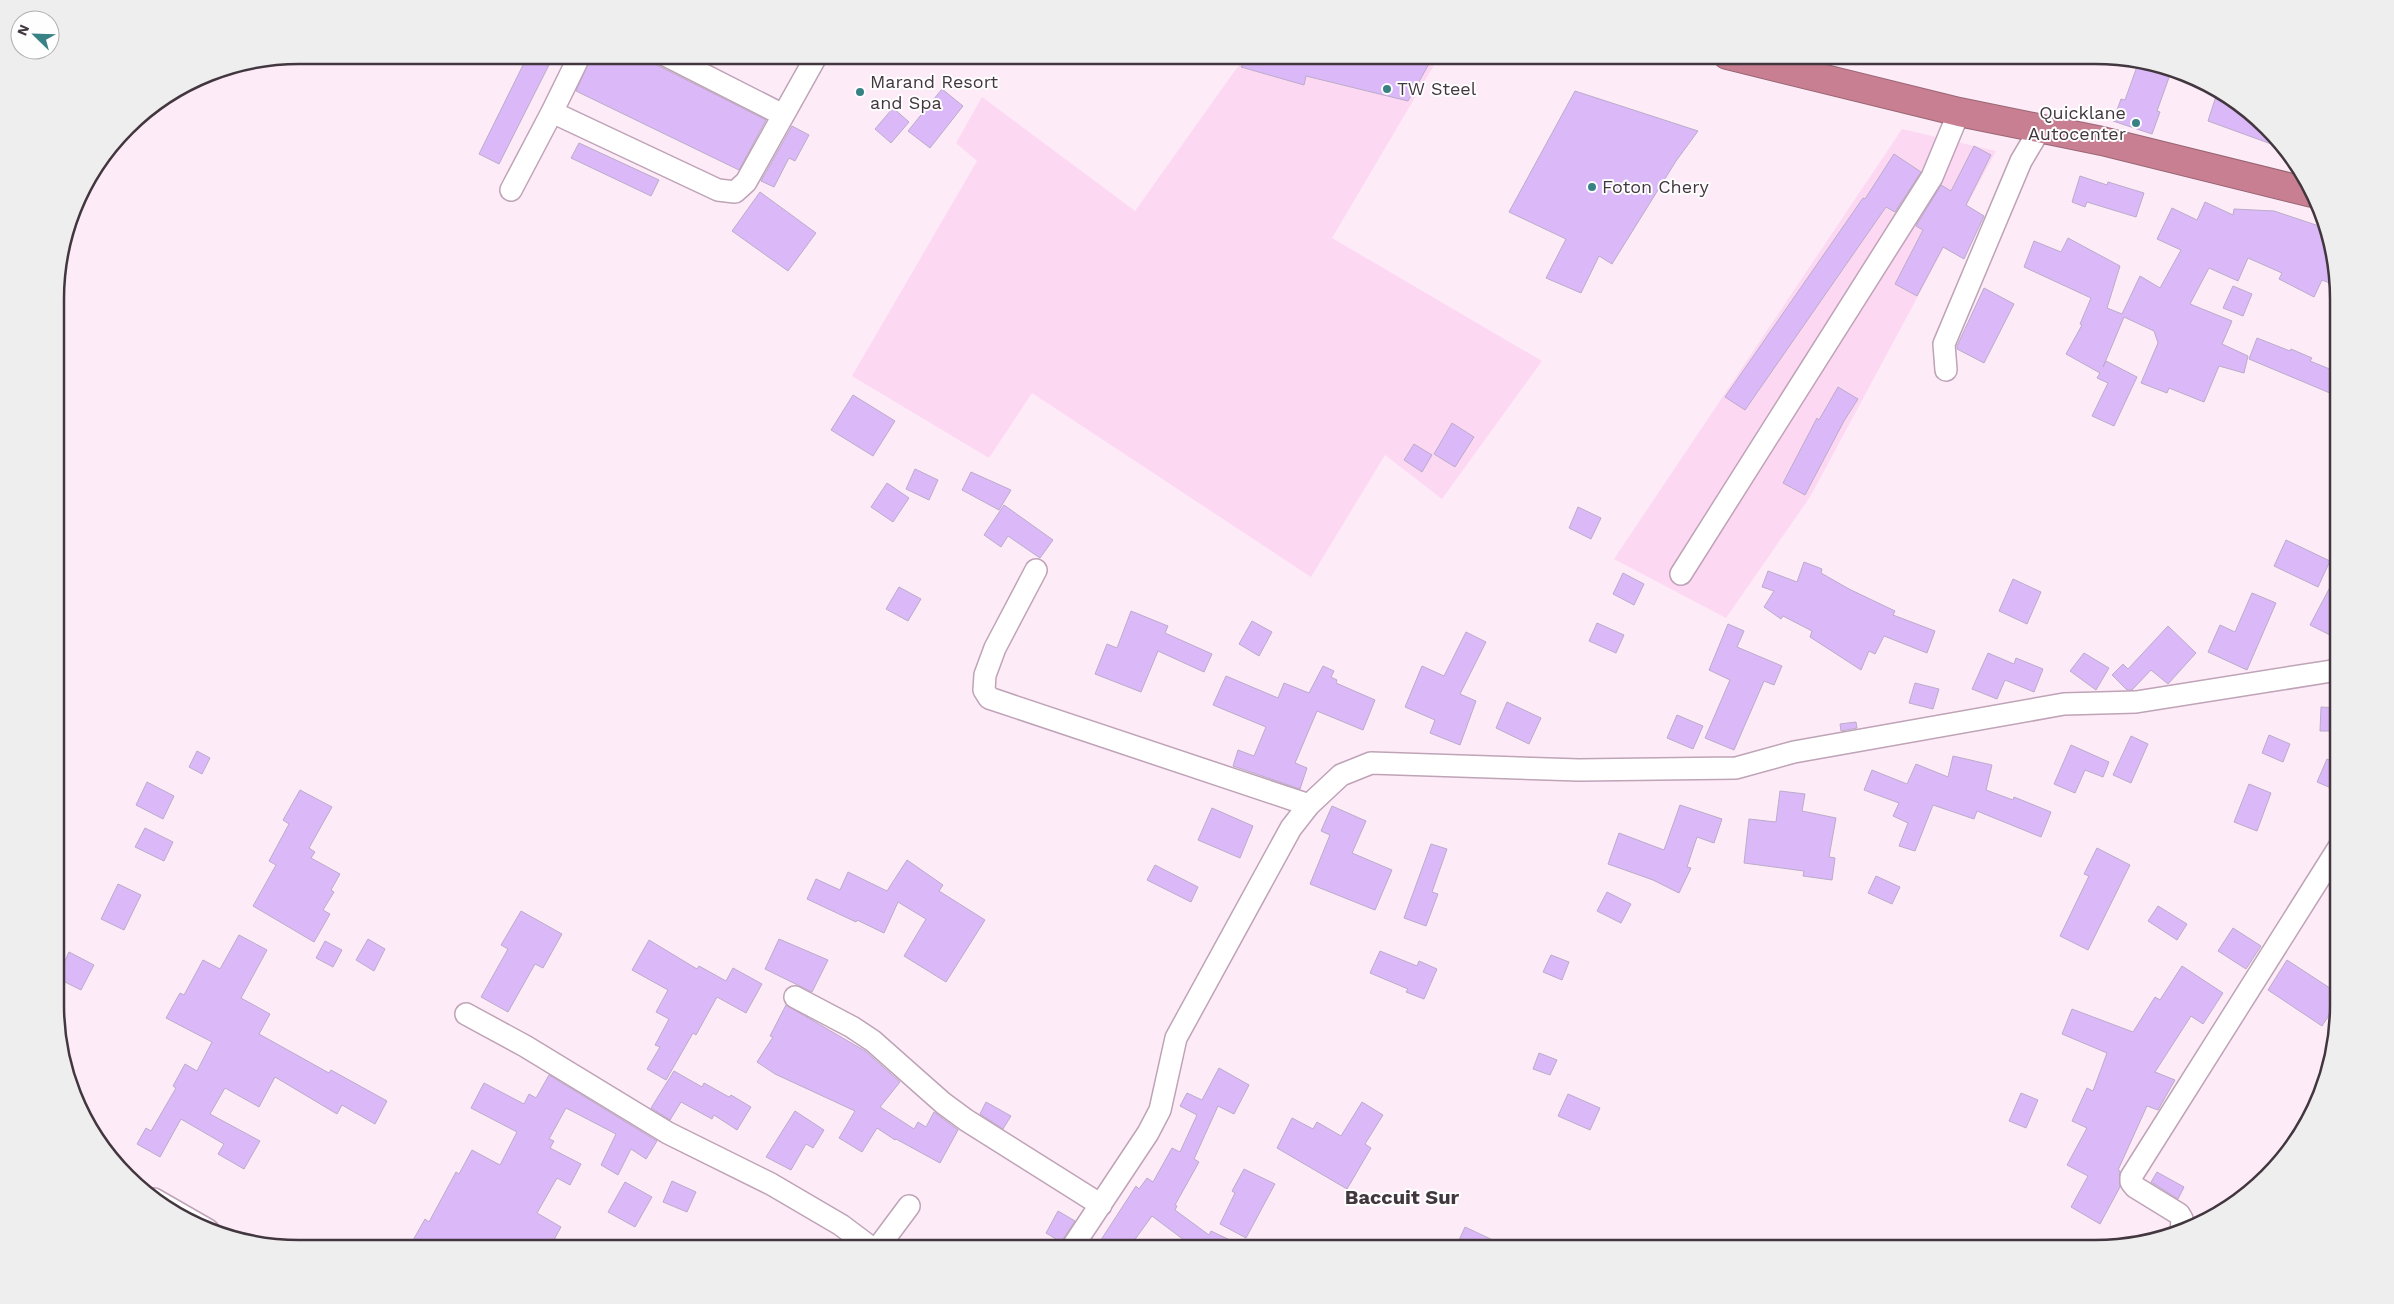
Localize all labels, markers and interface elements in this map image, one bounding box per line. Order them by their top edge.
north arrow [10,10,60,60]
text: N [14,22,32,38]
place label: Marand Resort and Spa [870,71,998,113]
place label: TW Steel [1397,78,1477,99]
marker: TW Steel [1381,83,1393,95]
marker: Marand Resort and Spa [854,86,866,98]
place label: Quicklane Autocenter [2028,102,2126,144]
marker: Quicklane Autocenter [2130,117,2142,129]
place label: Foton Chery [1602,176,1709,197]
marker: Foton Chery [1586,181,1598,193]
district label: Baccuit Sur [1345,1185,1460,1209]

